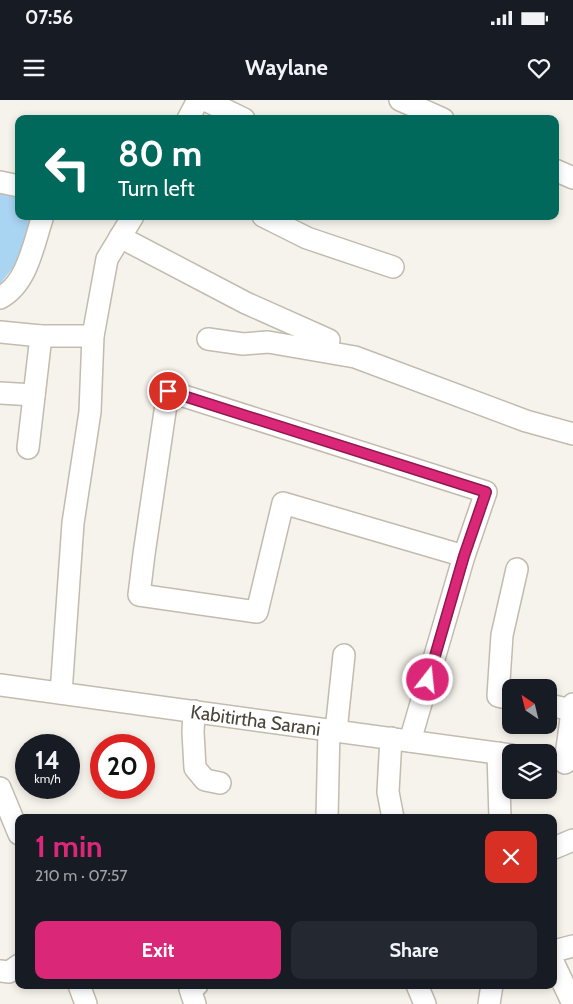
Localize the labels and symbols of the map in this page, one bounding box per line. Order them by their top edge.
pin [147,370,189,412]
position arrow [401,653,453,705]
north arrow [502,679,558,734]
street label: Kabitirtha Sarani [189,700,322,740]
speed limit sign: 20 [90,734,155,799]

